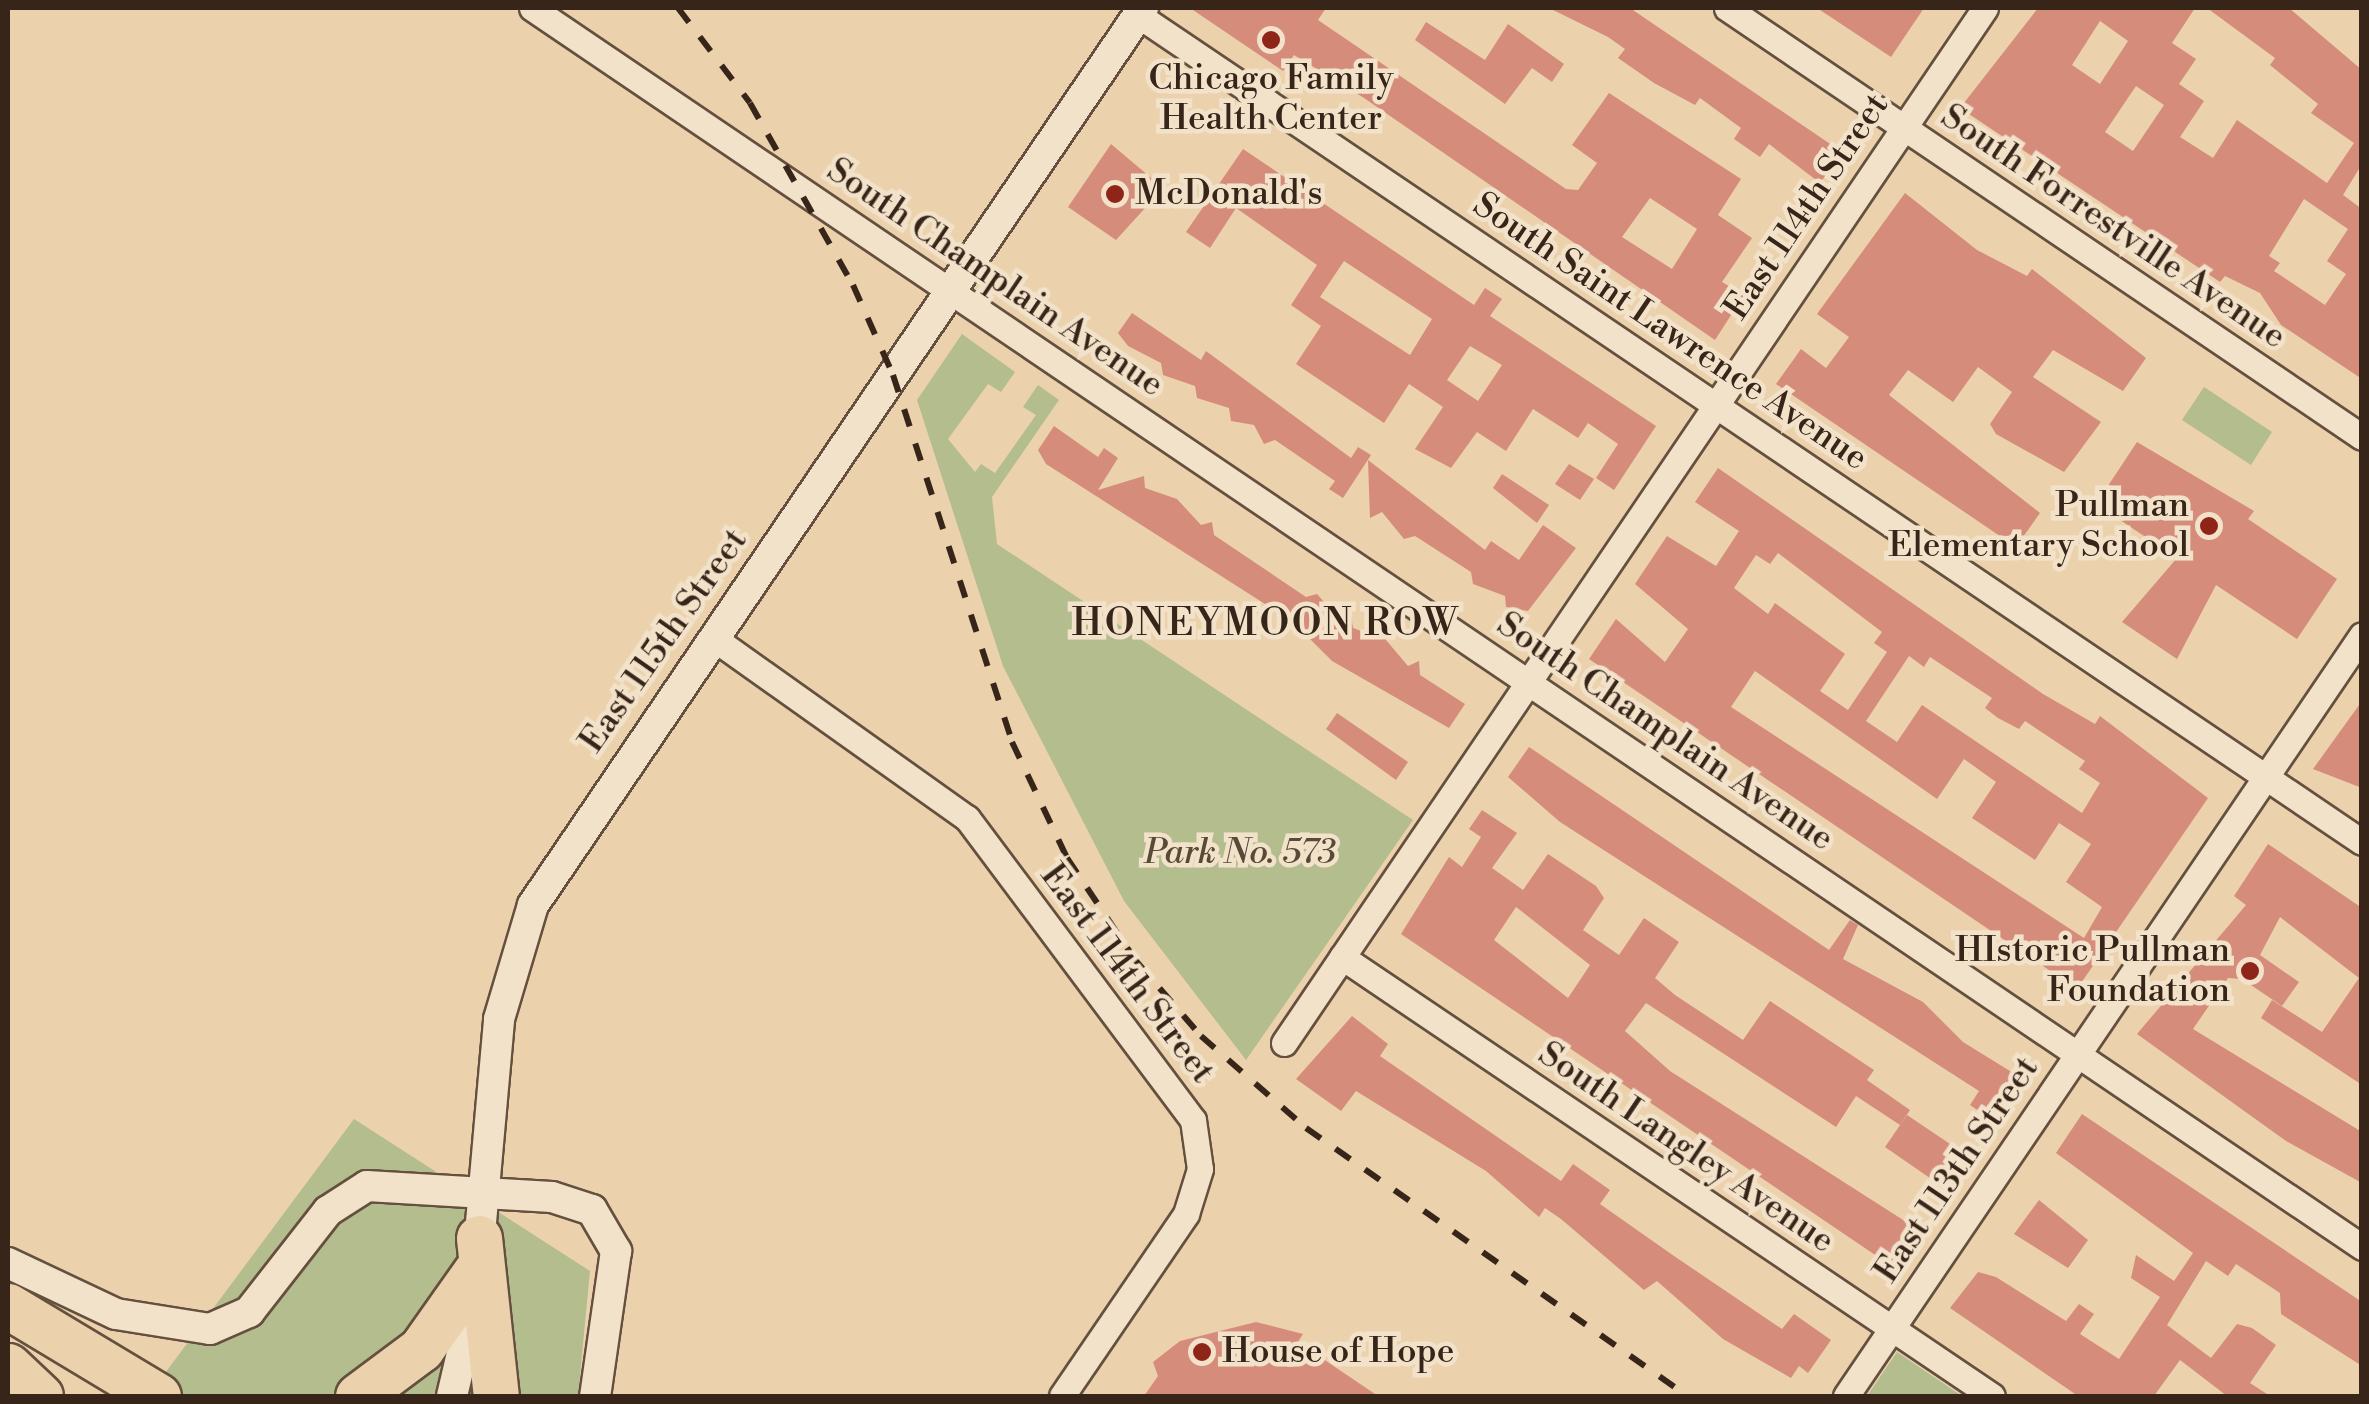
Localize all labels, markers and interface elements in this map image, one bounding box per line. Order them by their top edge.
marker: Chicago Family Health Center [1258,27,1284,53]
place label: Chicago Family Health Center [1148,58,1394,140]
street label: East 114th Street [1716,86,1898,328]
street label: South Forrestville Avenue [1933,96,2293,358]
street label: South Champlain Avenue [819,150,1171,406]
place label: McDonald's [1135,173,1322,215]
marker: McDonald's [1104,183,1126,205]
street label: South Saint Lawrence Avenue [1465,184,1875,480]
place label: Pullman Elementary School [1888,485,2189,567]
marker: Pullman Elementary School [2198,515,2220,537]
street label: East 115th Street [571,521,757,761]
district label: HONEYMOON ROW [1072,601,1460,647]
street label: South Champlain Avenue [1489,604,1841,860]
park label: Park No. 573 [1144,832,1336,874]
street label: East 114th Street [1031,856,1223,1092]
place label: HIstoric Pullman Foundation [1955,930,2230,1012]
marker: HIstoric Pullman Foundation [2239,960,2261,982]
street label: South Langley Avenue [1530,1033,1842,1263]
street label: East 113th Street [1866,1049,2048,1291]
place label: House of Hope [1222,1331,1454,1373]
marker: House of Hope [1191,1341,1213,1363]

